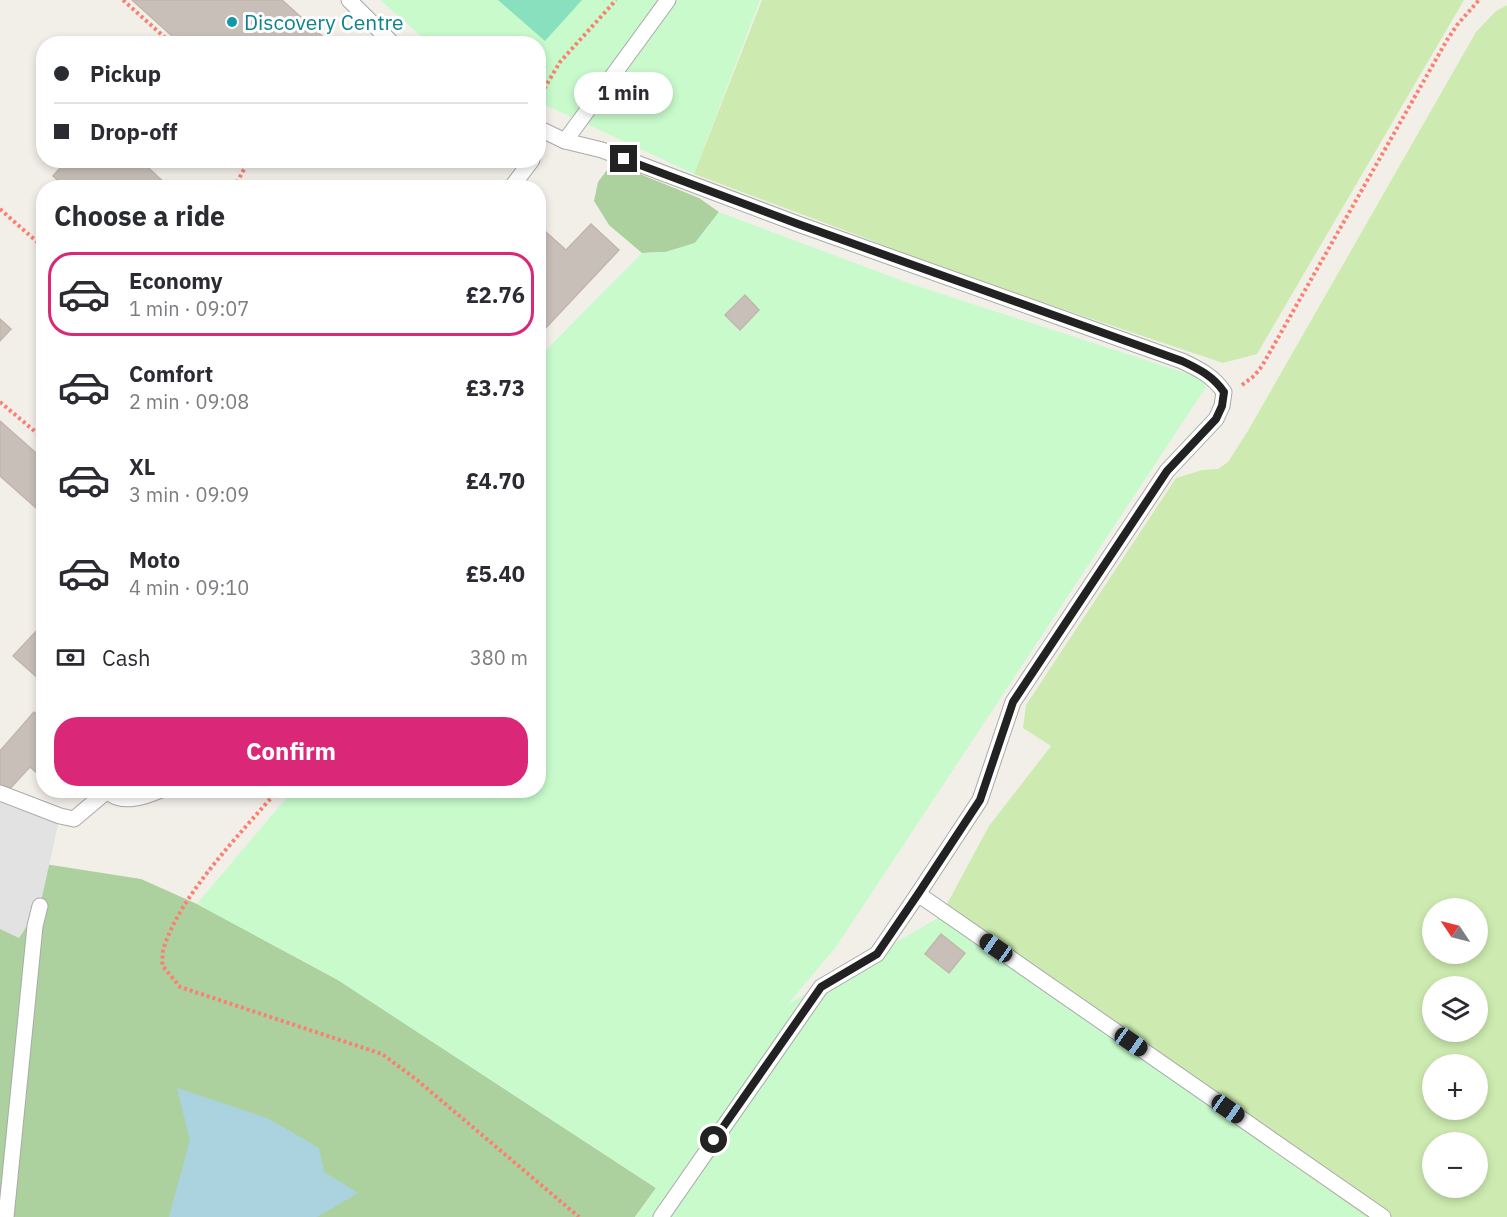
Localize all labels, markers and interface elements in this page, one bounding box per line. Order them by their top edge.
place label: Discovery Centre [244,8,404,36]
marker: Discovery Centre [225,15,239,29]
text: Pickup [90,59,161,88]
callout: 1 min [574,72,674,114]
text: 1 min [597,79,650,106]
text: Drop-off [90,117,177,146]
route end [610,145,637,172]
text: Choose a ride [54,198,225,233]
text: Economy [129,266,223,295]
icon: car [57,267,111,321]
text: £2.76 [466,280,525,309]
text: 1 min · 09:07 [129,295,249,322]
text: Comfort [129,359,213,388]
icon: car [57,360,111,414]
text: £3.73 [466,373,525,402]
text: 2 min · 09:08 [129,388,249,415]
text: XL [129,452,155,481]
icon: car [57,453,111,507]
text: £4.70 [466,466,525,495]
text: 3 min · 09:09 [129,481,249,508]
text: Moto [129,545,180,574]
icon: car [57,546,111,600]
text: £5.40 [466,559,525,588]
text: 4 min · 09:10 [129,574,249,601]
icon: cash [54,641,87,674]
text: Cash [102,643,151,672]
text: 380 m [470,644,528,671]
button: Confirm [54,717,528,786]
north arrow [1422,898,1488,964]
map controls [1422,898,1488,1198]
car [976,930,1016,966]
button: layers [1422,976,1488,1042]
car [1111,1024,1151,1060]
button: + [1422,1054,1488,1120]
car [1208,1091,1248,1127]
route start [700,1126,727,1153]
button: − [1422,1132,1488,1198]

